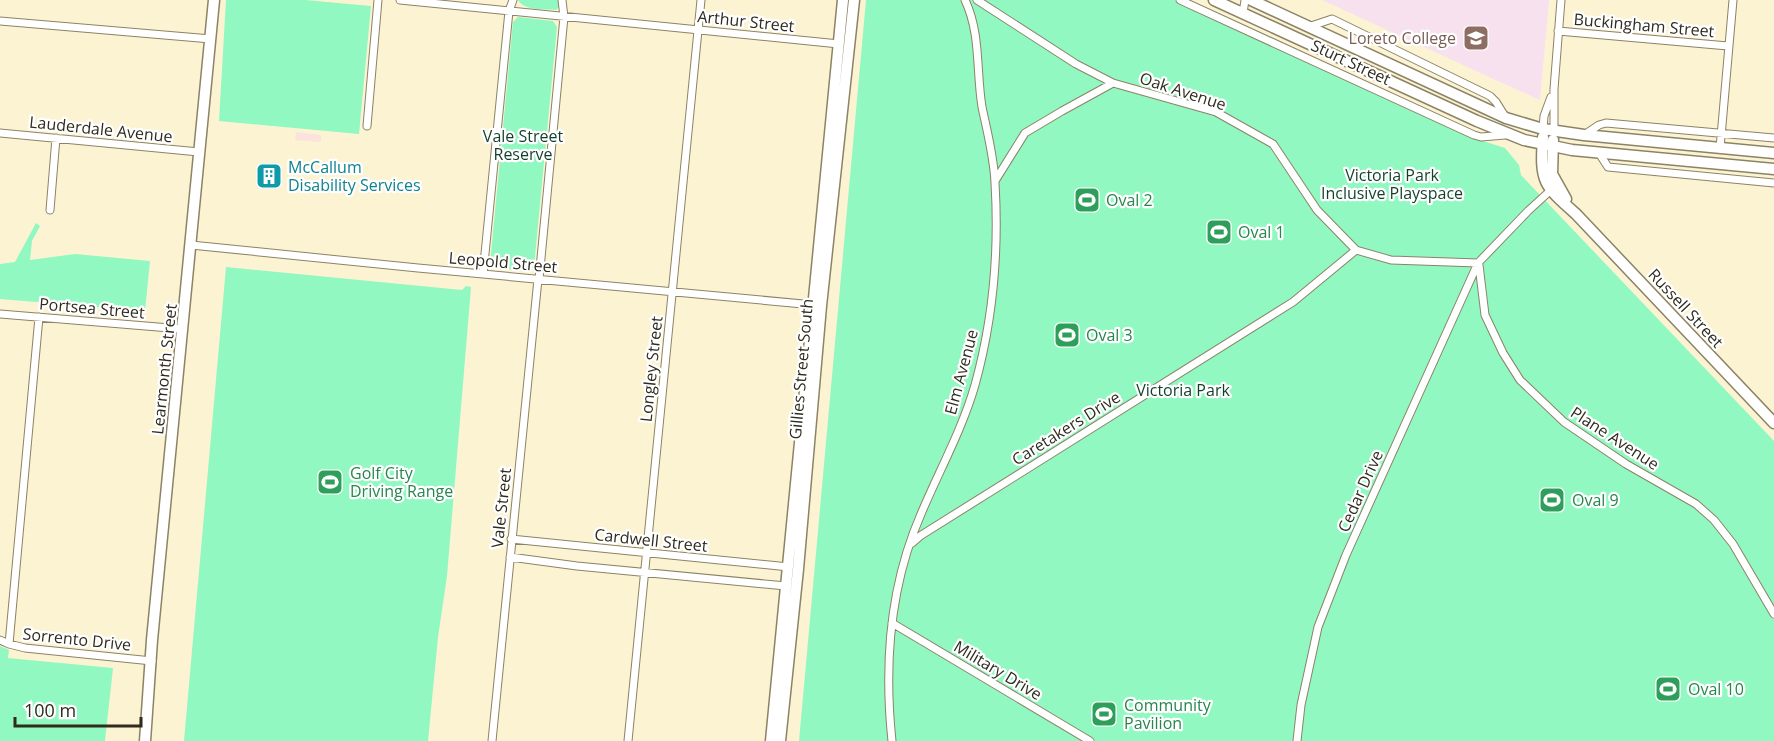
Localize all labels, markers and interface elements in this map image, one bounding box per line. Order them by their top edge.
street label: Arthur Street [696,5,796,37]
street label: Buckingham Street [1573,8,1716,42]
school or university icon: Loreto College [1461,23,1491,53]
place label: Loreto College [1349,27,1456,49]
street label: Sturt Street [1308,34,1395,90]
street label: Oak Avenue [1137,67,1229,115]
street label: Lauderdale Avenue [28,111,174,147]
park label: Vale Street Reserve [483,125,563,165]
place label: McCallum Disability Services [288,156,421,196]
building icon: McCallum Disability Services [254,161,284,191]
park label: Victoria Park Inclusive Playspace [1321,164,1463,204]
sports icon: Oval 2 [1072,185,1102,215]
place label: Oval 2 [1106,189,1153,211]
sports icon: Oval 1 [1204,217,1234,247]
place label: Oval 1 [1238,221,1285,243]
street label: Leopold Street [448,246,559,278]
street label: Russell Street [1644,264,1729,353]
street label: Portsea Street [38,292,146,324]
street label: Gillies Street South [784,298,818,440]
street label: Learmonth Street [146,302,182,435]
street label: Longley Street [635,315,668,423]
sports icon: Oval 3 [1052,320,1082,350]
place label: Oval 3 [1086,324,1133,346]
street label: Elm Avenue [939,327,983,417]
park label: Victoria Park [1136,379,1230,401]
street label: Caretakers Drive [1008,386,1124,470]
street label: Plane Avenue [1567,401,1663,475]
street label: Cedar Drive [1332,447,1388,535]
place label: Golf City Driving Range [350,462,453,502]
sports icon: Golf City Driving Range [315,467,345,497]
street label: Vale Street [486,467,516,549]
sports icon: Oval 9 [1537,485,1567,515]
place label: Oval 9 [1572,489,1619,511]
street label: Cardwell Street [593,523,709,557]
street label: Sorrento Drive [22,622,132,656]
street label: Military Drive [950,635,1046,705]
sports icon: Oval 10 [1653,674,1683,704]
place label: Oval 10 [1688,678,1744,700]
scale bar [15,690,141,728]
place label: Community Pavilion [1124,694,1212,734]
text: 100 m [24,698,76,722]
sports icon: Community Pavilion [1089,699,1119,729]

